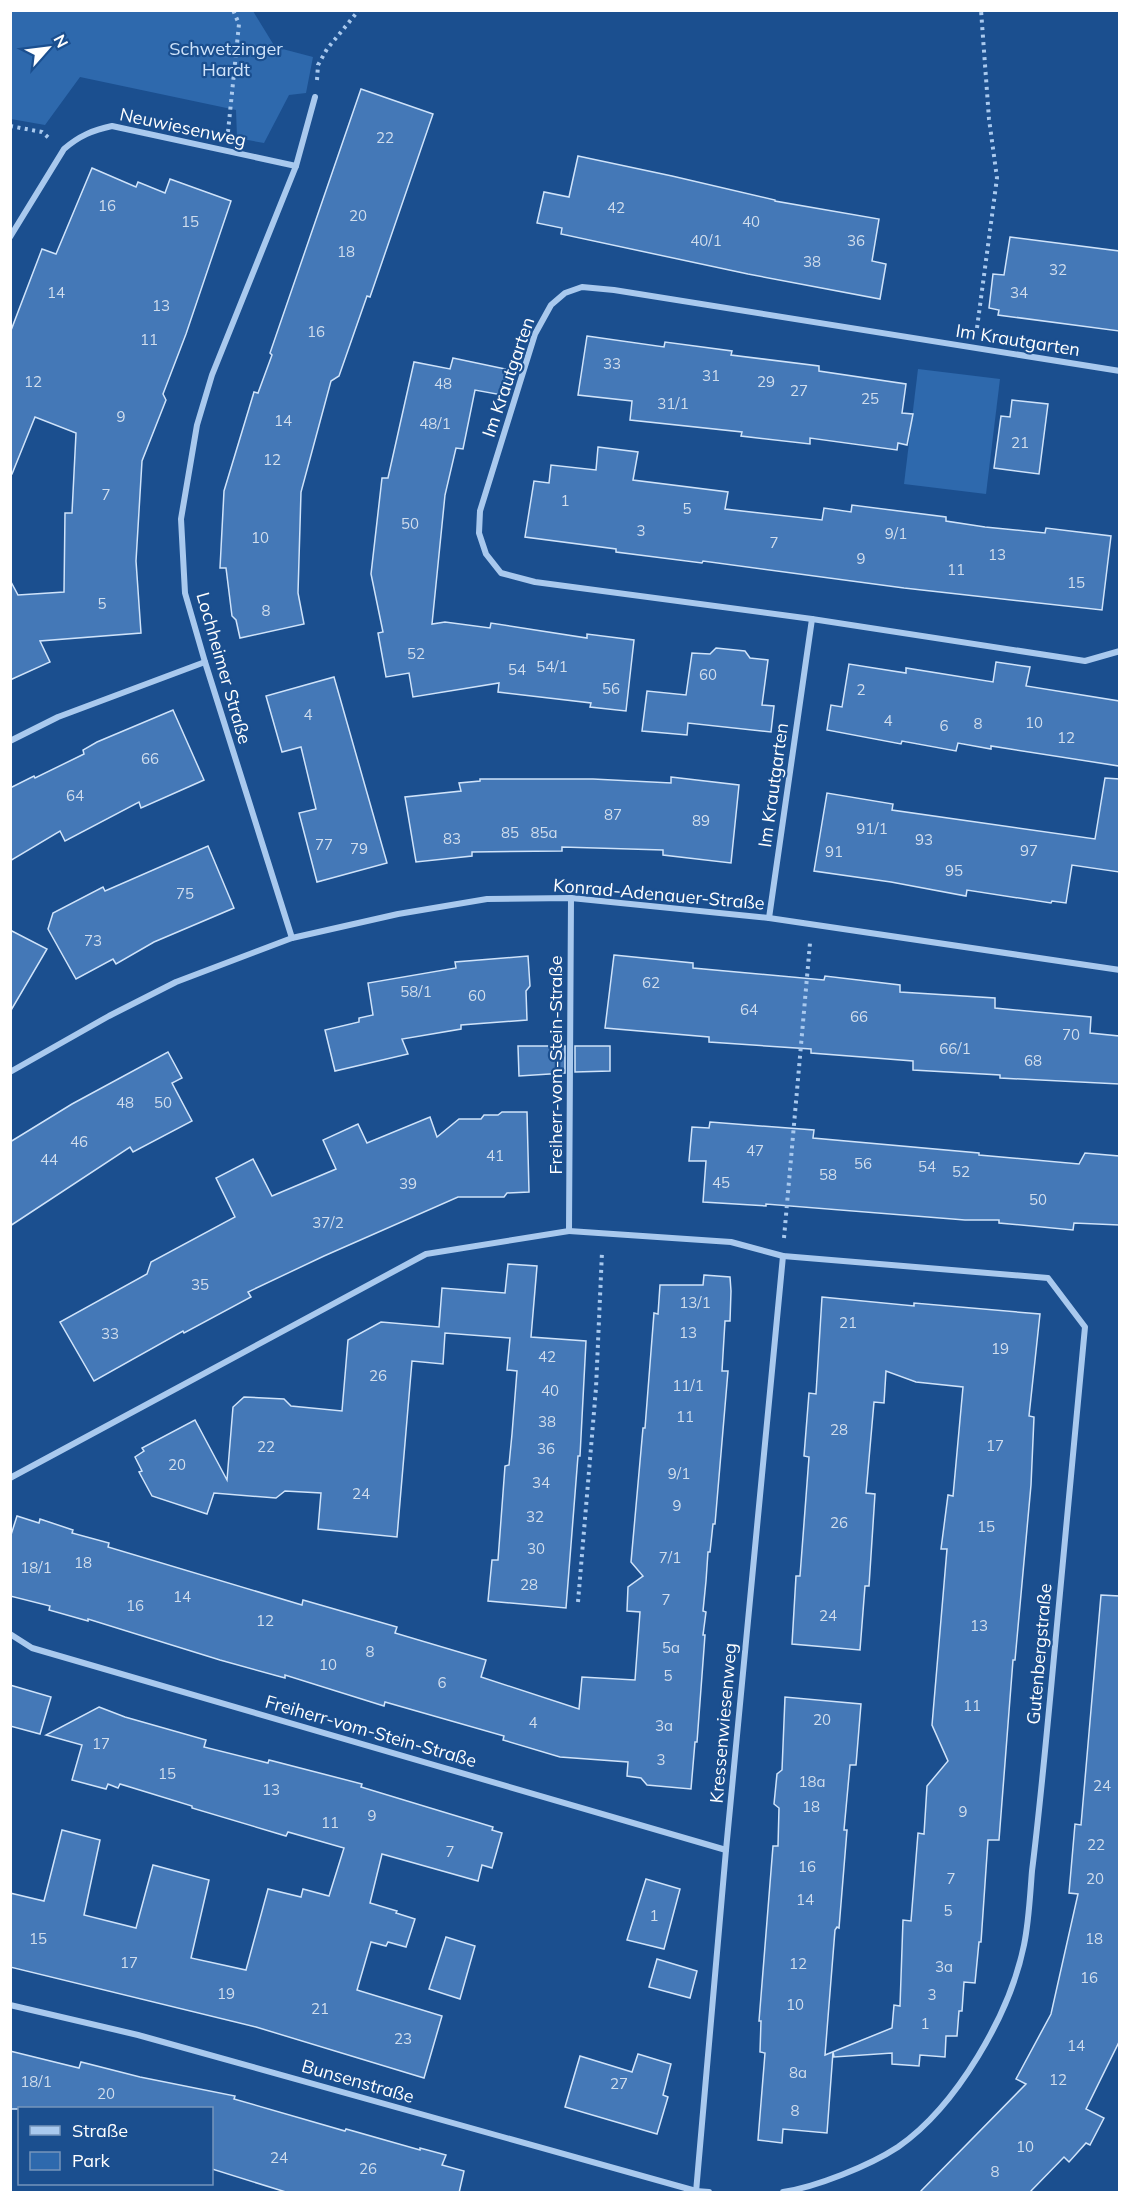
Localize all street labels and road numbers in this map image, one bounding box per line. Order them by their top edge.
street label: Neuwiesenweg [118,102,248,152]
street label: Im Krautgarten [477,314,539,440]
street label: Im Krautgarten [954,319,1082,361]
street label: Lochheimer Straße [191,589,257,747]
street label: Im Krautgarten [753,721,793,849]
street label: Konrad-Adenauer-Straße [552,873,766,915]
street label: Freiherr-vom-Stein-Straße [544,956,567,1174]
street label: Gutenbergstraße [1021,1582,1057,1726]
street label: Kressenwiesenweg [705,1642,741,1804]
street label: Freiherr-vom-Stein-Straße [263,1690,479,1772]
street label: Bunsenstraße [299,2054,417,2108]

